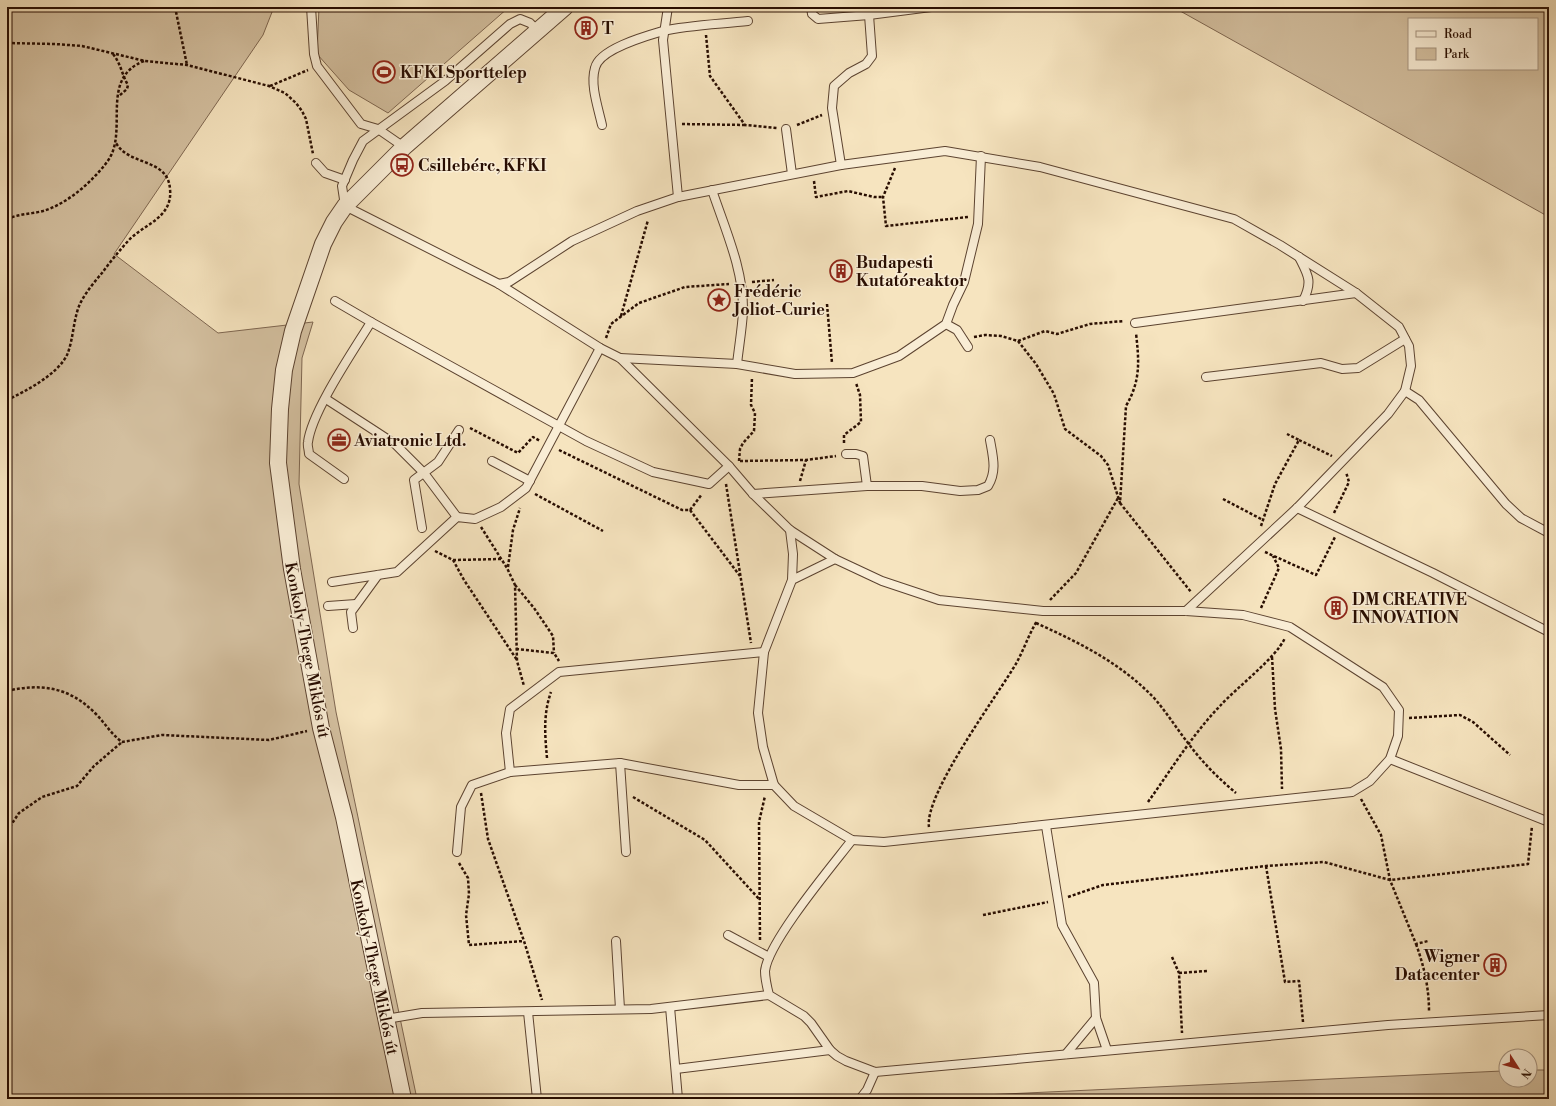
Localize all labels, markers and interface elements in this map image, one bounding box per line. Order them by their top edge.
building icon: T [573,15,599,41]
legend [1408,18,1538,70]
place label: T [602,19,614,39]
text: Road [1444,27,1472,42]
text: Park [1444,47,1470,62]
sports icon: KFKI Sporttelep [371,59,397,85]
place label: KFKI Sporttelep [400,63,527,83]
bus stop icon: Csillebérc, KFKI [389,152,415,178]
place label: Csillebérc, KFKI [418,156,546,176]
place label: Budapesti Kutatóreaktor [856,253,967,291]
building icon: Budapesti Kutatóreaktor [828,258,854,284]
place label: Frédéric Joliot-Curie [732,282,825,320]
place icon: Frédéric Joliot-Curie [706,287,732,313]
office icon: Aviatronic Ltd. [326,427,352,453]
place label: Aviatronic Ltd. [353,431,466,451]
street label: Konkoly-Thege Miklós út [280,560,334,740]
place label: DM CREATIVE INNOVATION [1352,590,1467,628]
building icon: DM CREATIVE INNOVATION [1323,595,1349,621]
street label: Konkoly-Thege Miklós út [346,878,402,1057]
place label: Wigner Datacenter [1395,947,1480,985]
building icon: Wigner Datacenter [1482,952,1508,978]
north arrow [1498,1048,1538,1088]
text: N [1517,1066,1534,1081]

